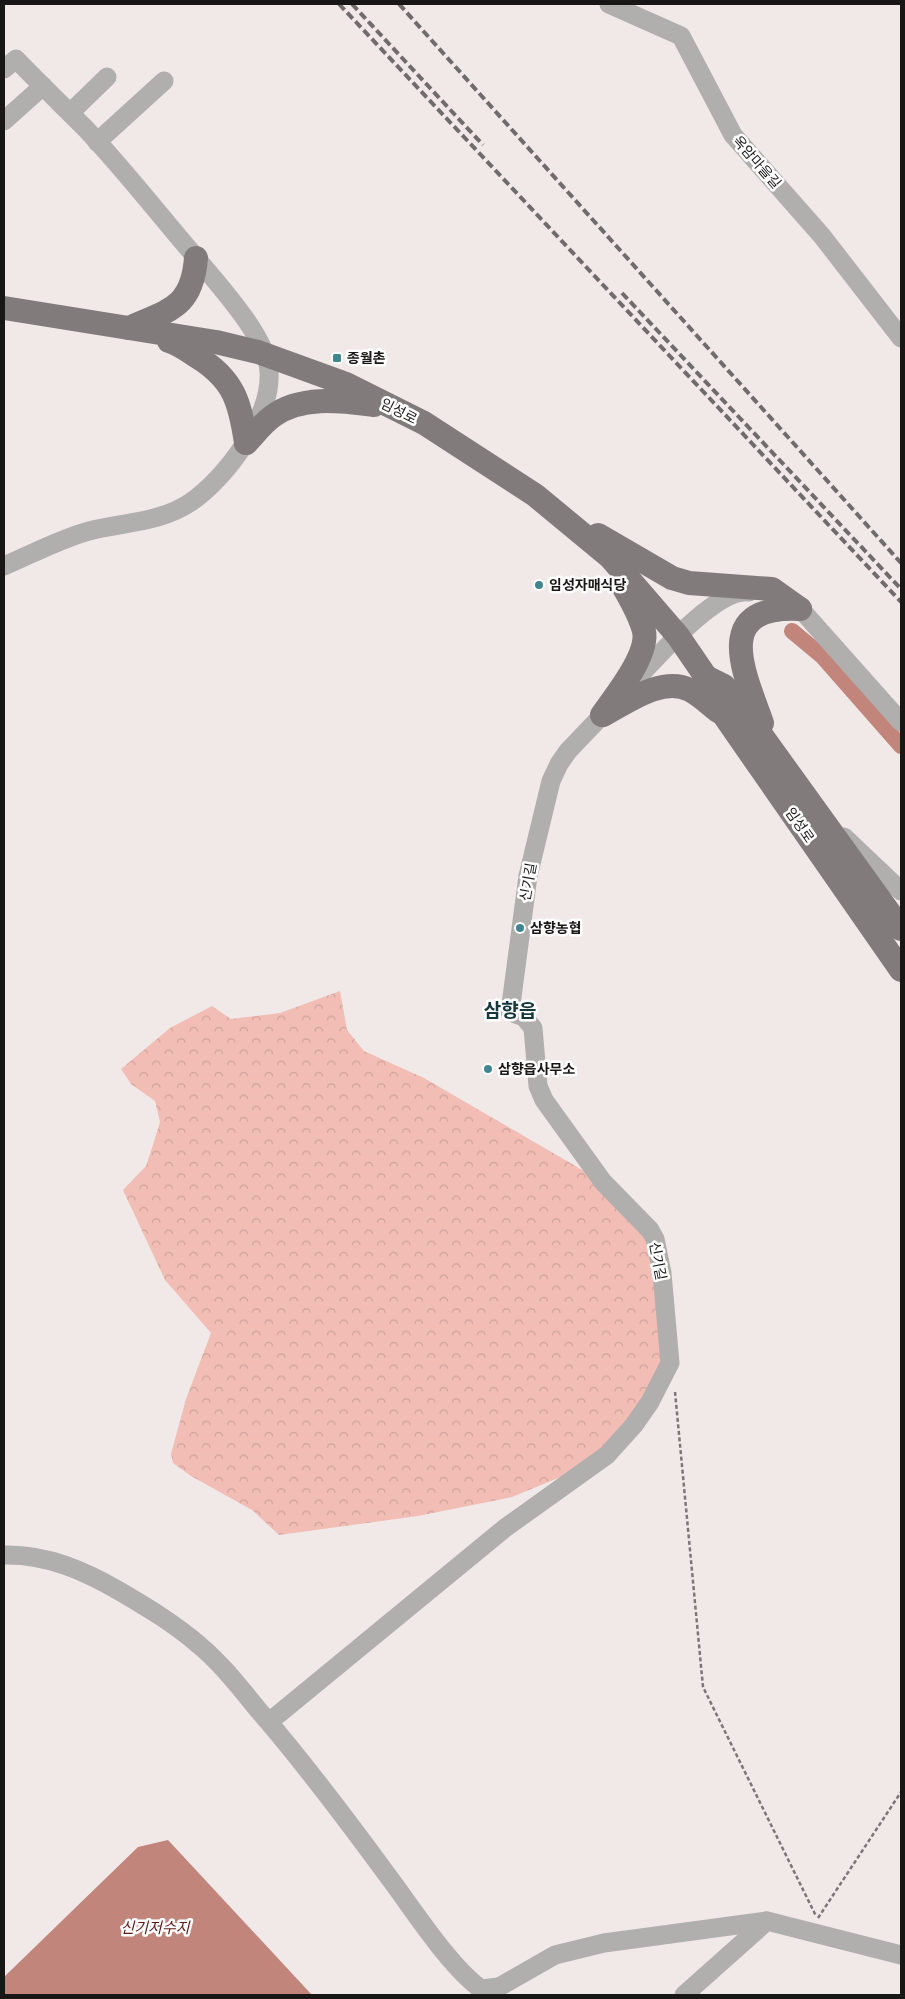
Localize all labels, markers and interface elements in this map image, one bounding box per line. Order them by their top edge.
street label: 옥암마을길 [729,132,785,192]
place label: 종월촌 [347,349,386,367]
marker: 종월촌 [331,352,343,364]
street label: 임성로 [378,394,420,428]
place label: 임성자매식당 [549,576,626,594]
marker: 임성자매식당 [533,579,545,591]
street label: 임성로 [782,804,819,846]
street label: 신기길 [516,861,540,903]
place label: 삼향농협 [530,919,582,937]
marker: 삼향농협 [514,922,526,934]
district label: 삼향읍 [484,997,536,1023]
place label: 삼향읍사무소 [498,1060,575,1078]
marker: 삼향읍사무소 [482,1063,494,1075]
street label: 신기길 [645,1240,671,1282]
water label: 신기저수지 [120,1917,191,1938]

